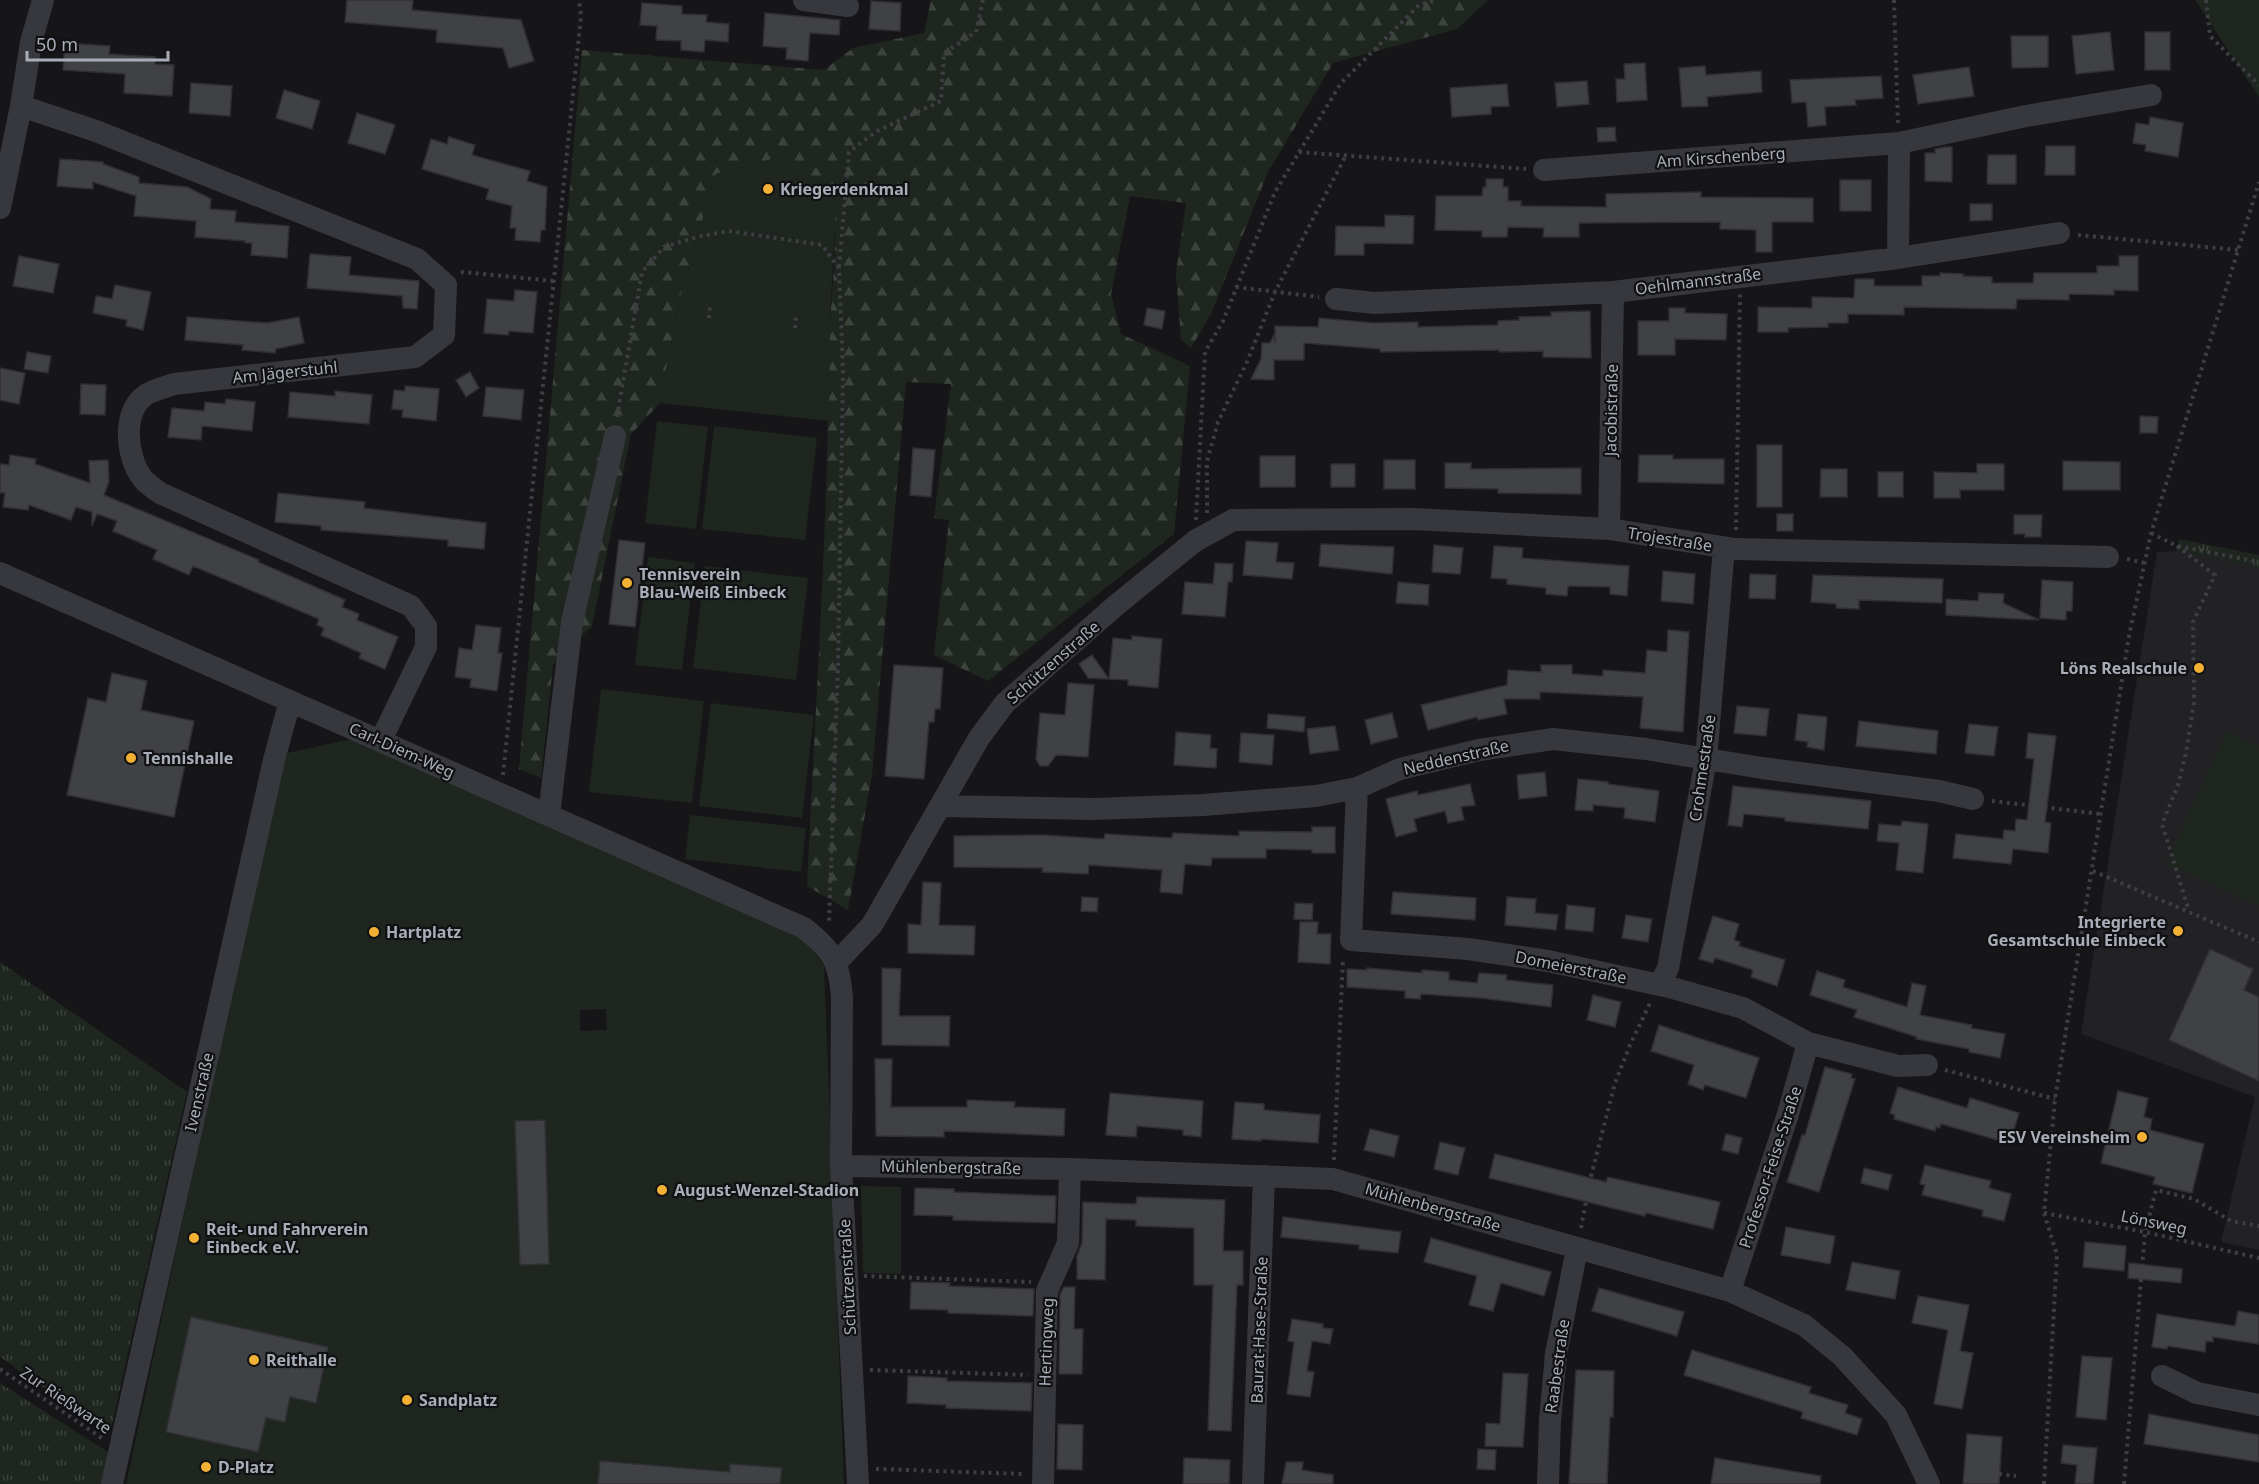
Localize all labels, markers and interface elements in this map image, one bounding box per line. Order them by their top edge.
scale bar [27,24,168,62]
text: 50 m [36,32,78,56]
street label: Am Kirschenberg [1656,142,1786,172]
place label: Kriegerdenkmal [780,178,909,200]
marker: Kriegerdenkmal [761,182,775,196]
street label: Oehlmannstraße [1634,262,1762,300]
street label: Am Jägerstuhl [231,356,339,388]
street label: Jacobistraße [1599,364,1623,458]
street label: Trojestraße [1626,521,1714,557]
place label: Tennisverein Blau-Weiß Einbeck [639,563,786,603]
marker: Tennisverein Blau-Weiß Einbeck [620,576,634,590]
street label: Schützenstraße [1002,616,1104,708]
place label: Löns Realschule [2060,657,2187,679]
marker: Löns Realschule [2192,661,2206,675]
street label: Crohmestraße [1684,713,1720,823]
street label: Carl-Diem-Weg [346,717,458,783]
street label: Neddenstraße [1401,734,1511,780]
place label: Tennishalle [143,747,233,769]
marker: Tennishalle [124,751,138,765]
place label: Integrierte Gesamtschule Einbeck [1987,911,2166,951]
place label: Hartplatz [386,921,461,943]
marker: Integrierte Gesamtschule Einbeck [2171,924,2185,938]
marker: Hartplatz [367,925,381,939]
street label: Domeierstraße [1513,945,1629,989]
street label: Ivenstraße [179,1050,219,1134]
street label: Professor-Feise-Straße [1733,1083,1807,1251]
place label: ESV Vereinsheim [1998,1126,2130,1148]
marker: ESV Vereinsheim [2135,1130,2149,1144]
street label: Mühlenbergstraße [881,1155,1021,1179]
street label: Mühlenbergstraße [1363,1177,1503,1237]
place label: August-Wenzel-Stadion [674,1179,859,1201]
marker: August-Wenzel-Stadion [655,1183,669,1197]
street label: Lönsweg [2119,1204,2189,1240]
place label: Reit- und Fahrverein Einbeck e.V. [206,1218,368,1258]
street label: Schützenstraße [833,1218,861,1336]
marker: Reit- und Fahrverein Einbeck e.V. [187,1231,201,1245]
street label: Baurat-Hase-Straße [1245,1256,1273,1404]
street label: Hertingweg [1033,1297,1059,1387]
street label: Raabestraße [1540,1318,1574,1414]
place label: Reithalle [266,1349,337,1371]
marker: Reithalle [247,1353,261,1367]
street label: Zur Rießwarte [16,1361,116,1439]
place label: Sandplatz [419,1389,497,1411]
marker: Sandplatz [400,1393,414,1407]
place label: D-Platz [218,1456,274,1478]
marker: D-Platz [199,1460,213,1474]

